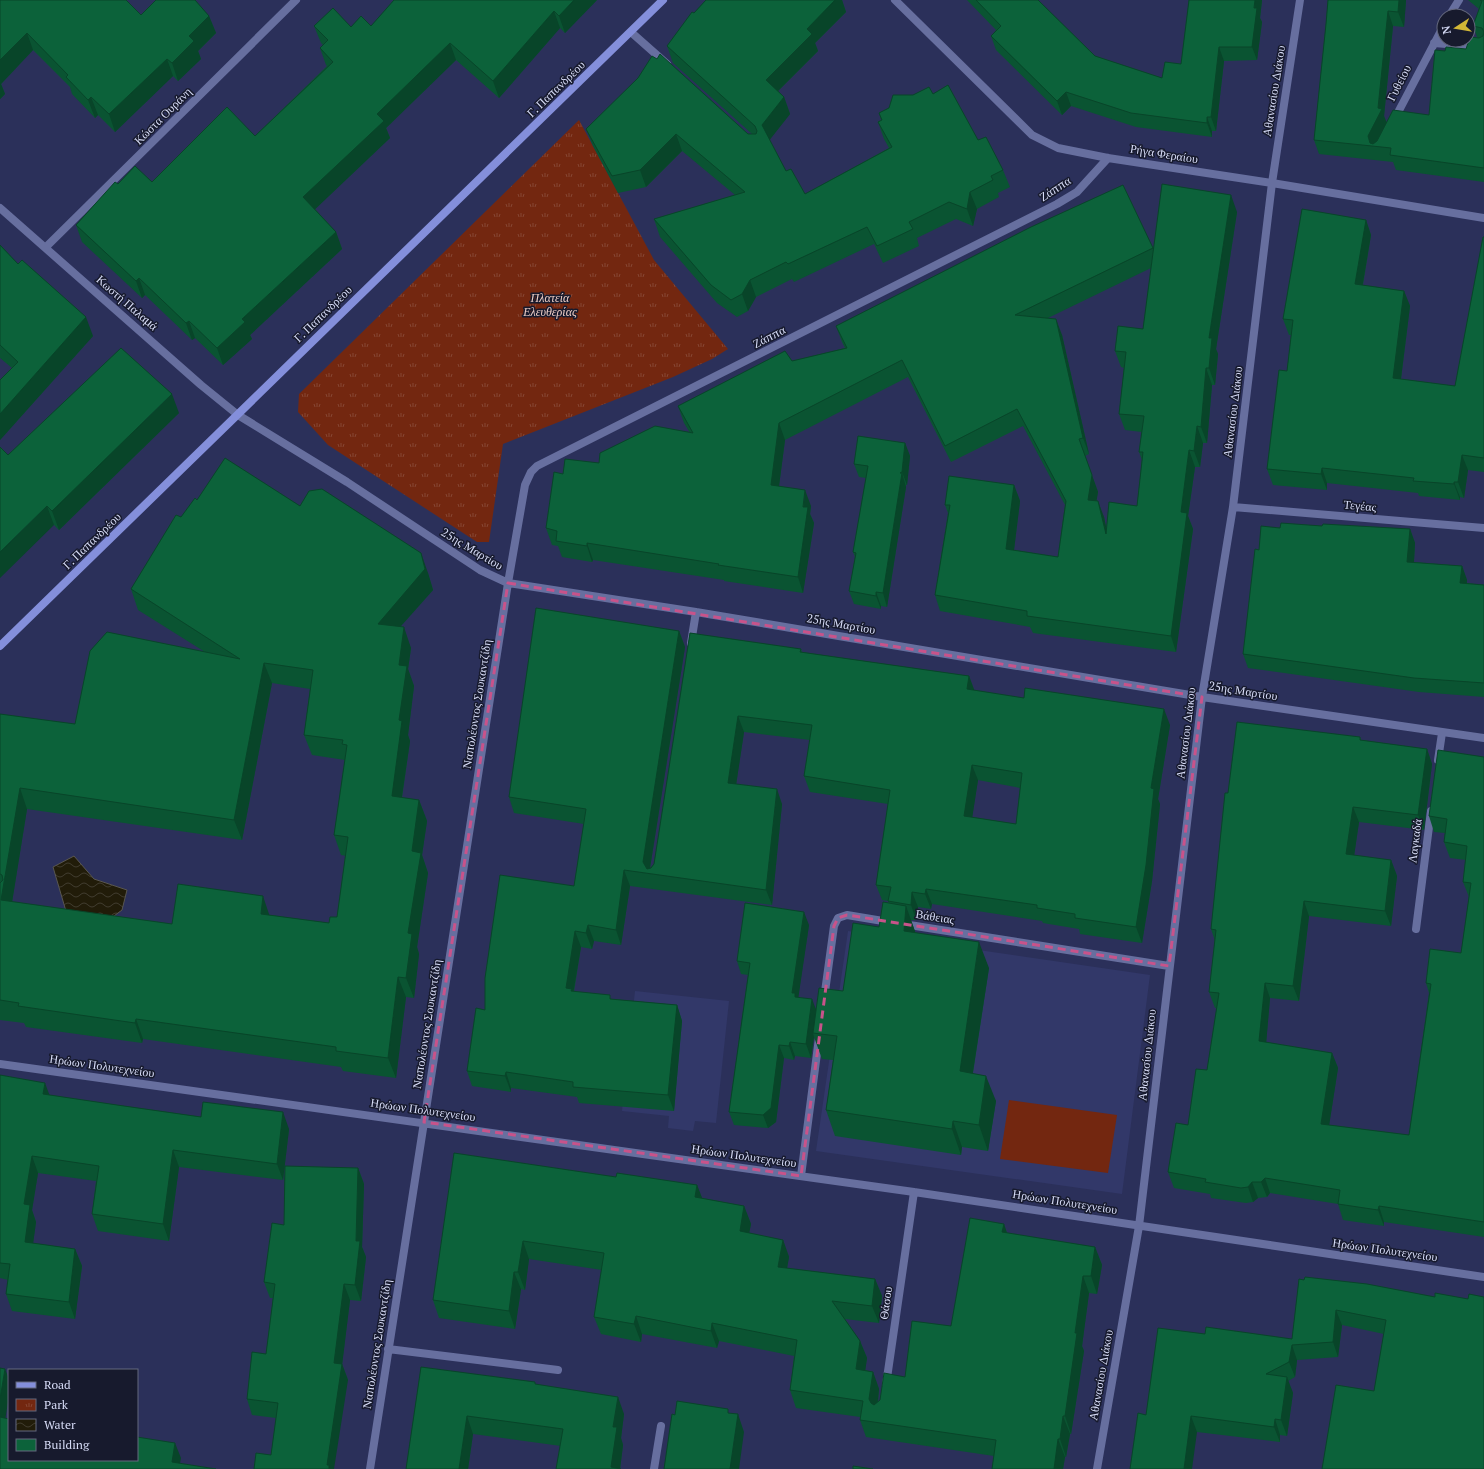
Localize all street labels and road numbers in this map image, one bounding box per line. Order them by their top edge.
street label: Αθανασίου Διάκου [1259,44,1288,138]
street label: Γ. Παπανδρέου [523,57,588,120]
street label: Γυθείου [1383,62,1414,103]
street label: Κώστα Ουράνη [131,84,195,148]
street label: Ρήγα Φεραίου [1129,141,1199,166]
street label: Ζάππα [1036,172,1074,204]
street label: Κωστή Παλαμά [93,272,162,334]
street label: Γ. Παπανδρέου [290,282,355,345]
street label: Ζάππα [750,322,788,351]
street label: Αθανασίου Διάκου [1219,365,1246,459]
street label: Τεγέας [1343,497,1377,514]
street label: Γ. Παπανδρέου [59,509,124,572]
street label: 25ης Μαρτίου [439,524,506,573]
street label: 25ης Μαρτίου [805,610,877,637]
street label: Ναπολέοντος Σουκαντζίδη [459,638,494,770]
street label: 25ης Μαρτίου [1207,678,1279,703]
street label: Αθανασίου Διάκου [1172,686,1199,780]
street label: Λαγκαδά [1404,817,1425,864]
street label: Βάθειας [914,906,956,927]
street label: Ναπολέοντος Σουκαντζίδη [409,958,444,1090]
street label: Αθανασίου Διάκου [1134,1008,1159,1101]
street label: Ηρώων Πολυτεχνείου [49,1051,156,1080]
street label: Ηρώων Πολυτεχνείου [370,1095,477,1124]
street label: Ηρώων Πολυτεχνείου [691,1141,798,1170]
street label: Ηρώων Πολυτεχνείου [1012,1186,1119,1217]
street label: Ηρώων Πολυτεχνείου [1332,1235,1439,1264]
street label: Ναπολέοντος Σουκαντζίδη [359,1278,394,1410]
street label: Θάσου [876,1285,895,1320]
street label: Αθανασίου Διάκου [1085,1328,1116,1422]

